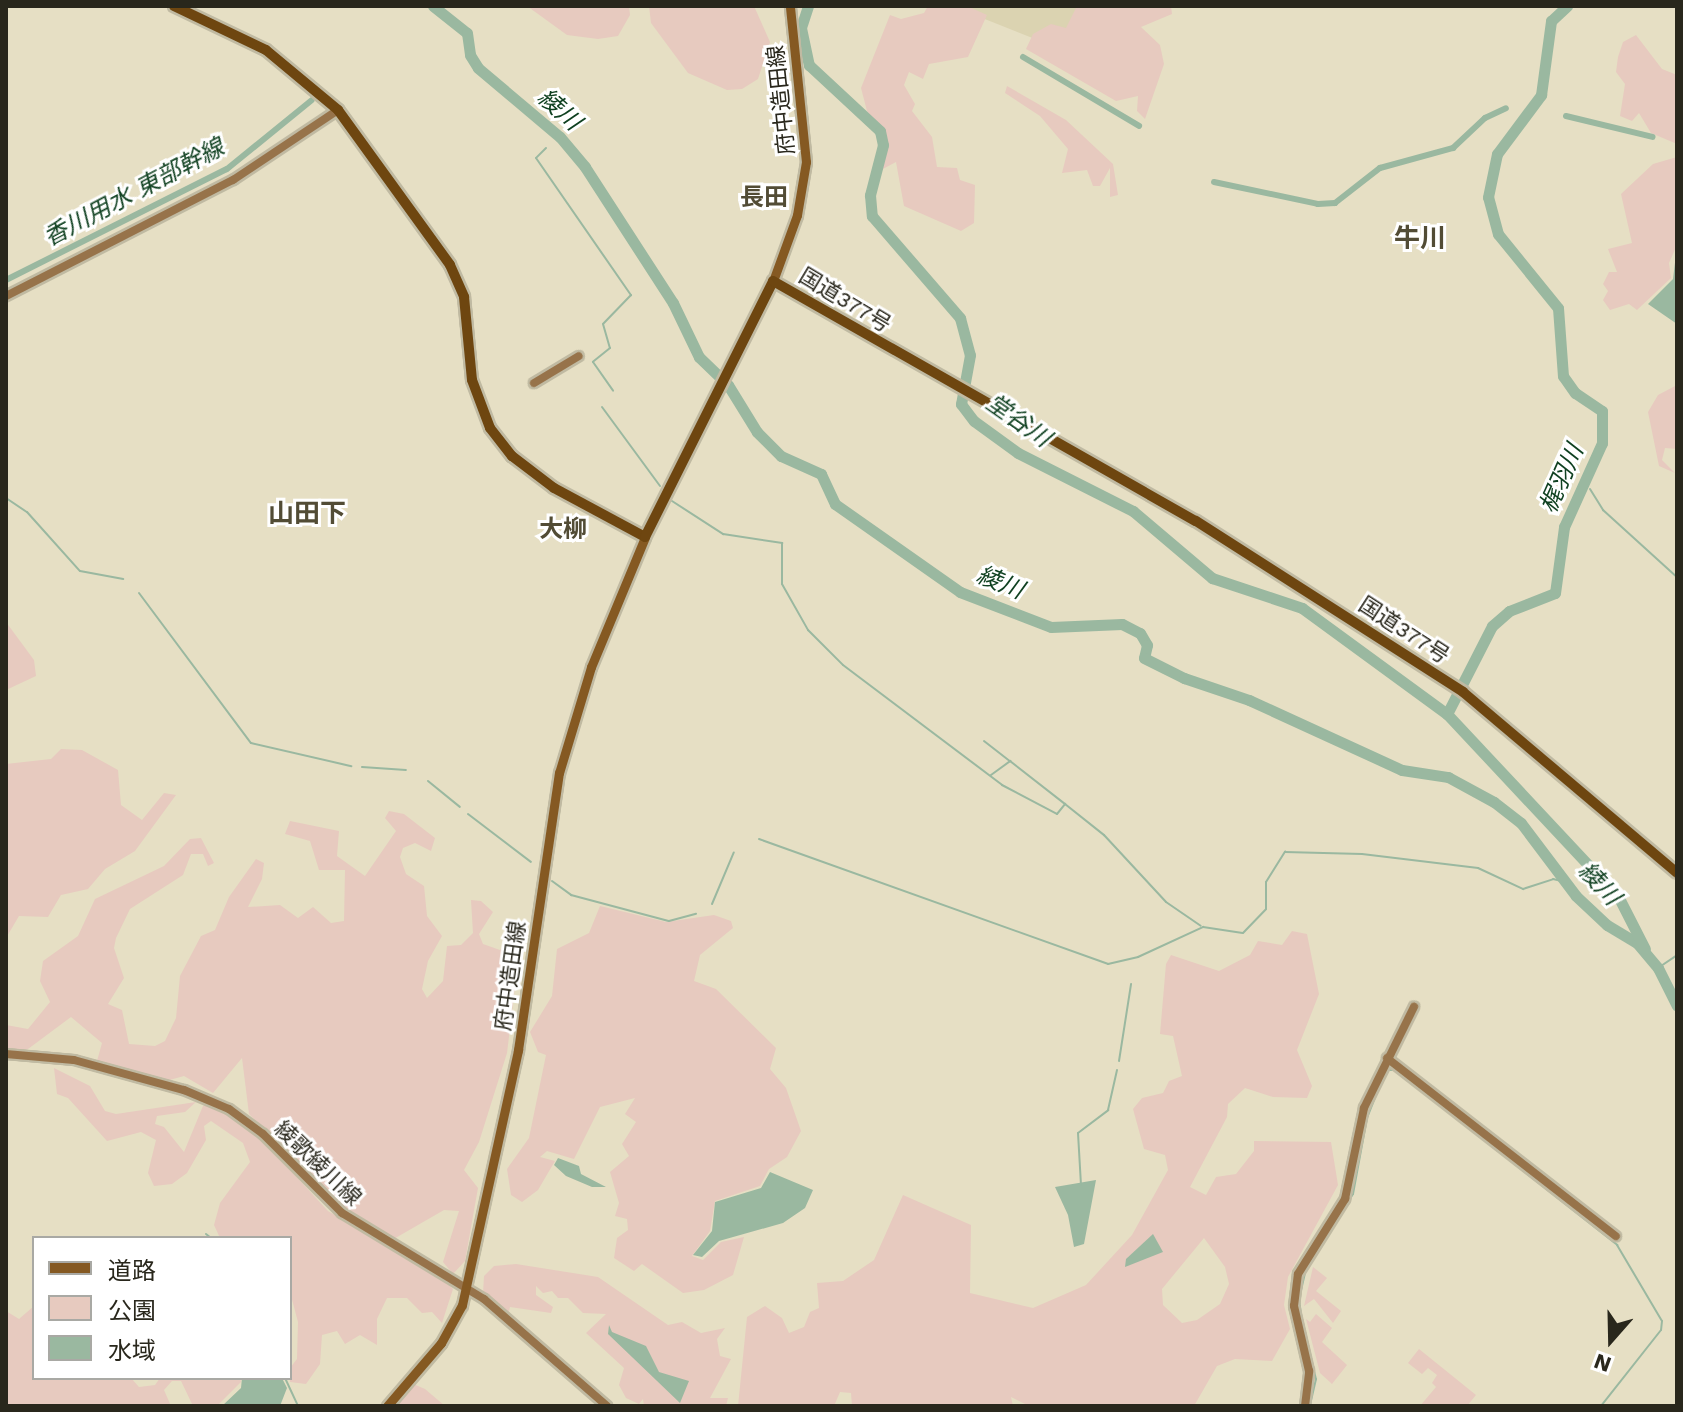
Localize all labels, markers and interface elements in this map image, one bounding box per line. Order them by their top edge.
street label: 府中造田線 [762,44,800,156]
water label: 綾川 [532,83,586,137]
water label: 香川用水 東部幹線 [39,133,229,253]
district label: 長田 [740,184,788,212]
district label: 牛川 [1394,223,1446,255]
street label: 国道377号 [794,262,896,338]
water label: 堂谷川 [980,389,1056,453]
water label: 梶羽川 [1534,440,1590,518]
district label: 山田下 [268,498,346,530]
district label: 大柳 [539,516,587,544]
water label: 綾川 [972,561,1028,605]
street label: 国道377号 [1354,591,1454,669]
water label: 綾川 [1572,857,1626,911]
street label: 府中造田線 [489,920,531,1032]
street label: 綾歌綾川線 [269,1115,367,1211]
legend [32,1236,292,1380]
text: 道路 [108,1257,156,1285]
text: 公園 [108,1297,156,1325]
north arrow [1571,1300,1651,1380]
text: 水域 [108,1337,156,1365]
text: N [1591,1348,1615,1378]

